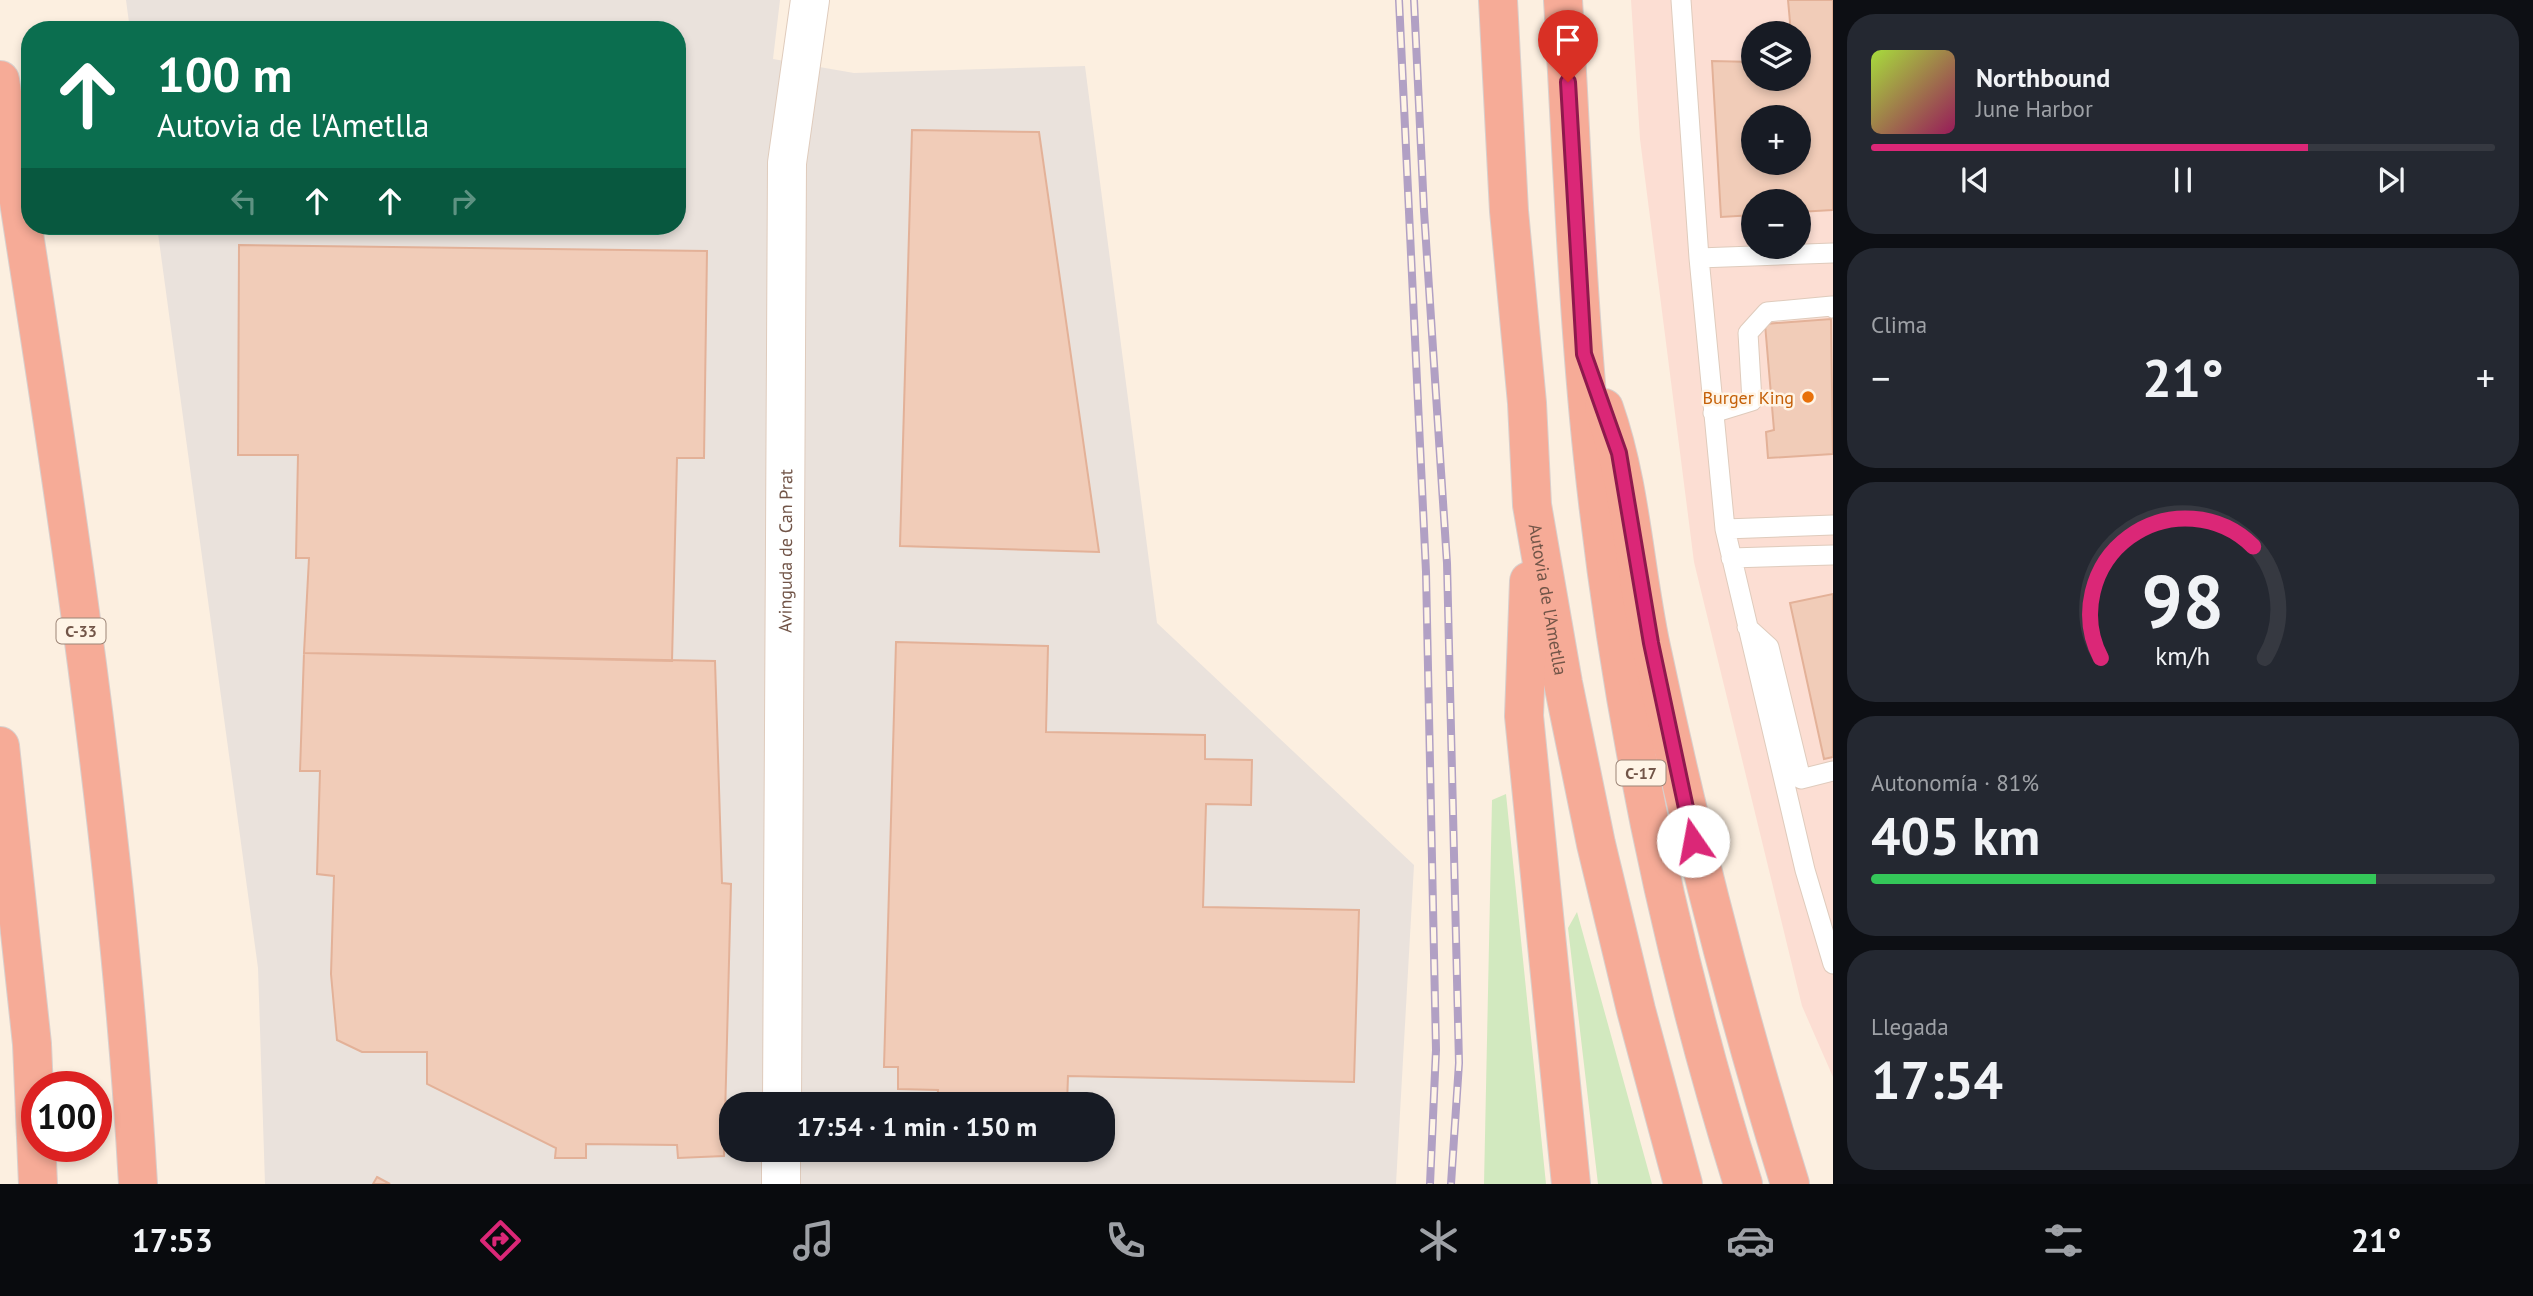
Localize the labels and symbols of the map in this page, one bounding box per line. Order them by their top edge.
pin [1538,10,1598,82]
place label: Burger King [1703,386,1794,409]
marker: Burger King [1800,389,1816,405]
street label: Avinguda de Can Prat [773,469,797,633]
street label: Autovia de l'Ametlla [1524,522,1573,677]
road number: C-33 [56,618,106,644]
road number: C-17 [1616,760,1666,786]
position arrow [1656,804,1730,878]
speed limit sign: 100 [21,1071,112,1162]

